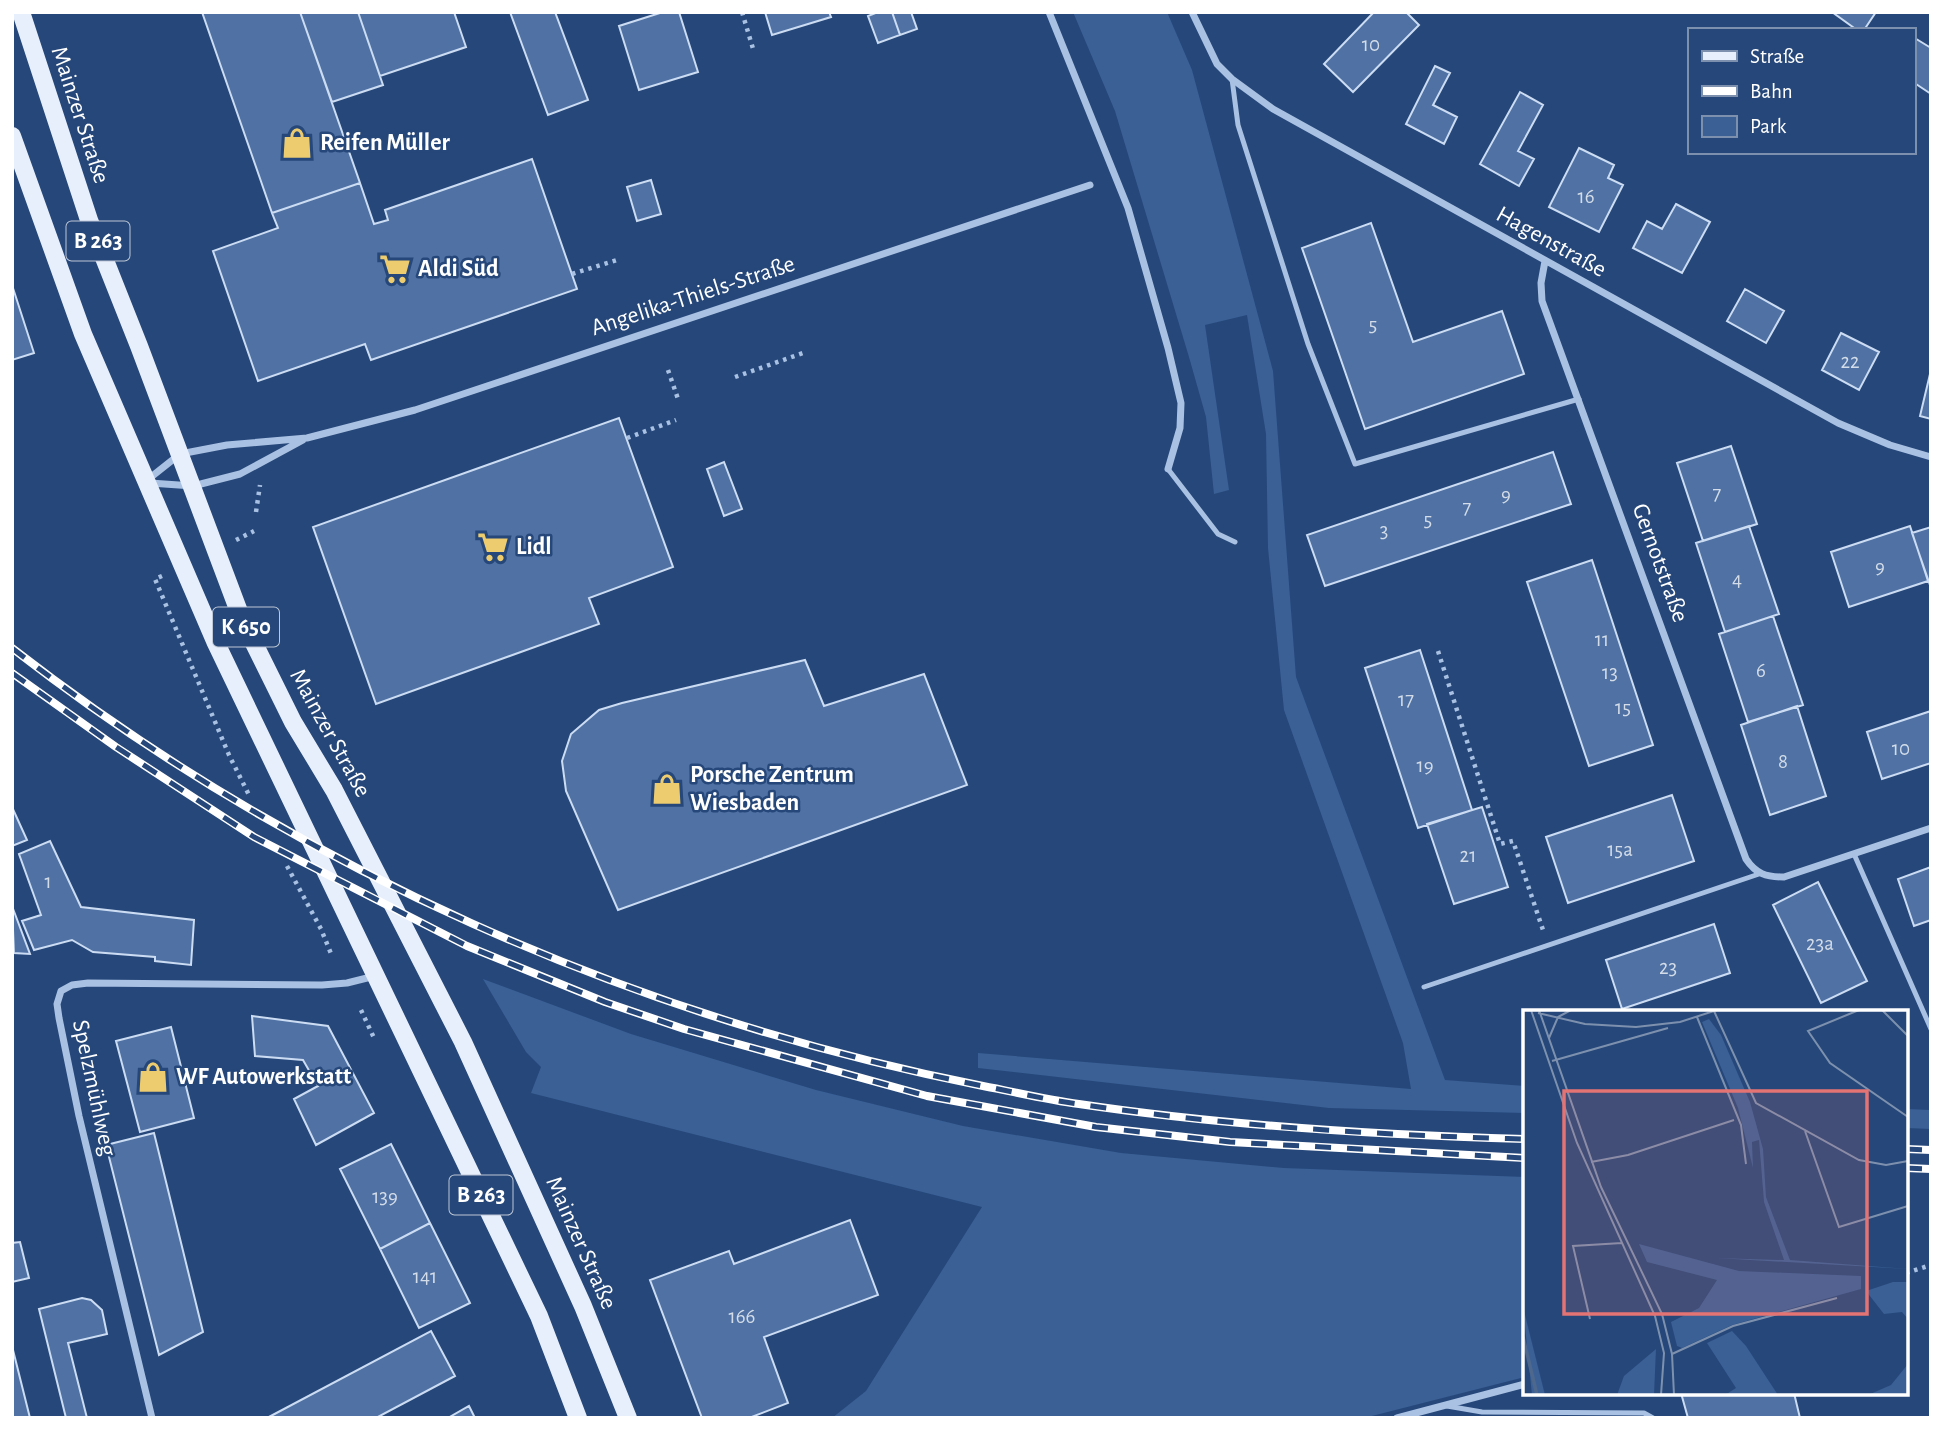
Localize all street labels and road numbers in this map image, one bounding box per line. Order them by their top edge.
street label: Mainzer Straße [47,44,113,186]
street label: Hagenstraße [1492,202,1610,282]
road number: B 263 [66,222,130,260]
street label: Angelika-Thiels-Straße [588,252,798,340]
street label: Gernotstraße [1628,501,1692,625]
road number: K 650 [213,608,279,646]
street label: Mainzer Straße [285,665,375,801]
street label: Spelzmühlweg [68,1018,120,1159]
street label: Mainzer Straße [541,1173,621,1313]
road number: B 263 [449,1176,512,1214]

